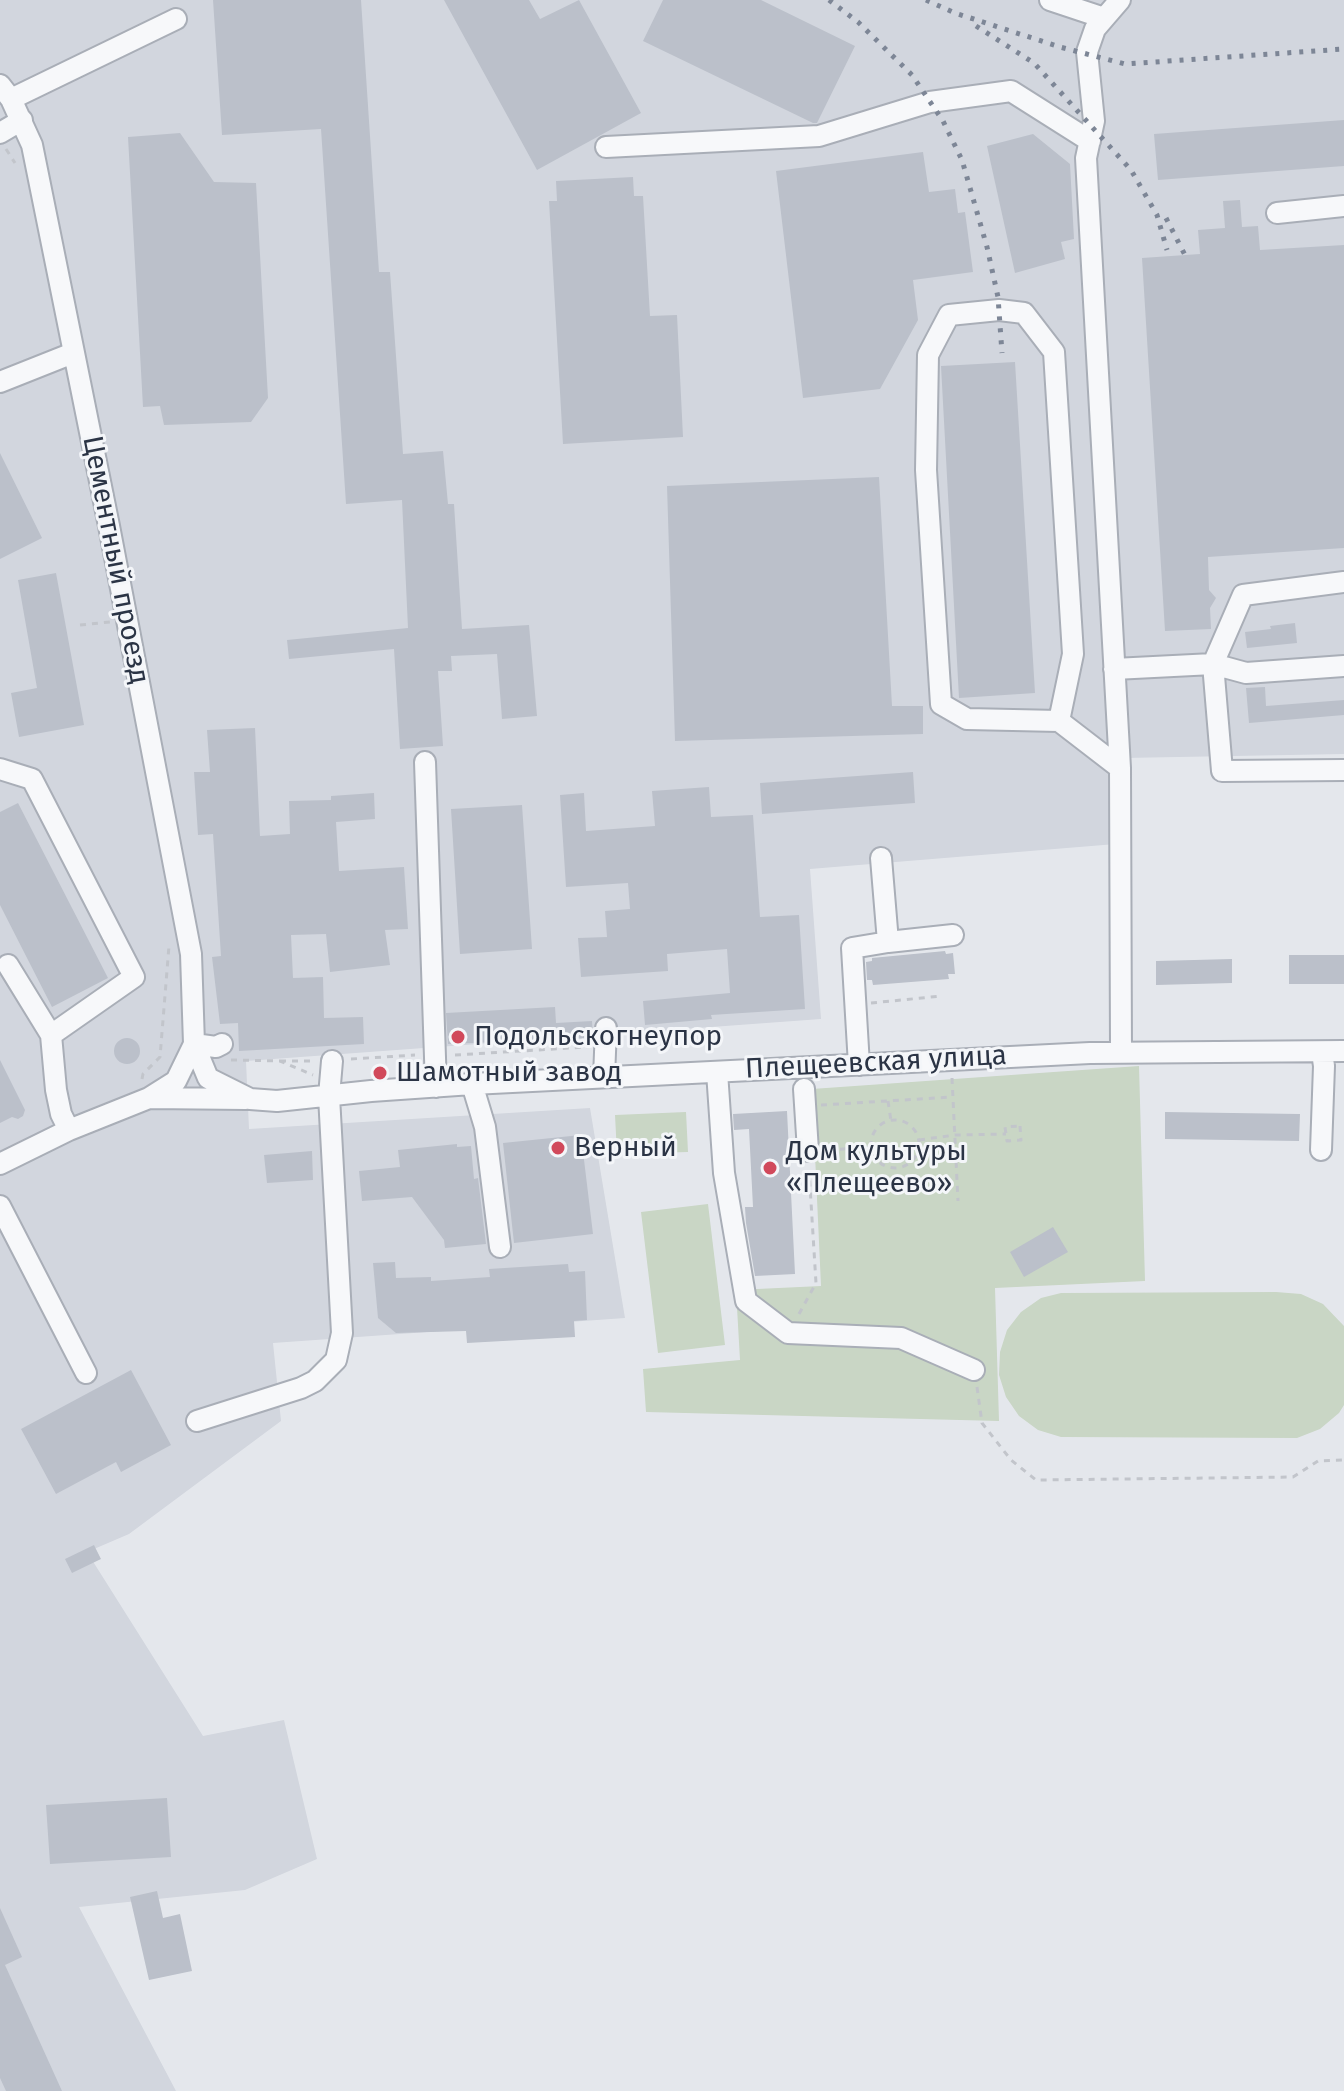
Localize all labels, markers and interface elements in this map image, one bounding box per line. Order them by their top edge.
street label: Цементный проезд [74,433,156,687]
place label: Подольскогнеупор [474,1020,722,1054]
marker: Подольскогнеупор [449,1028,467,1046]
street label: Плещеевская улица [744,1039,1008,1087]
place label: Шамотный завод [396,1056,622,1090]
marker: Шамотный завод [371,1064,389,1082]
place label: Верный [574,1131,677,1165]
place label: Дом культуры «Плещеево» [786,1135,967,1201]
marker: Верный [549,1139,567,1157]
marker: Дом культуры «Плещеево» [761,1159,779,1177]

